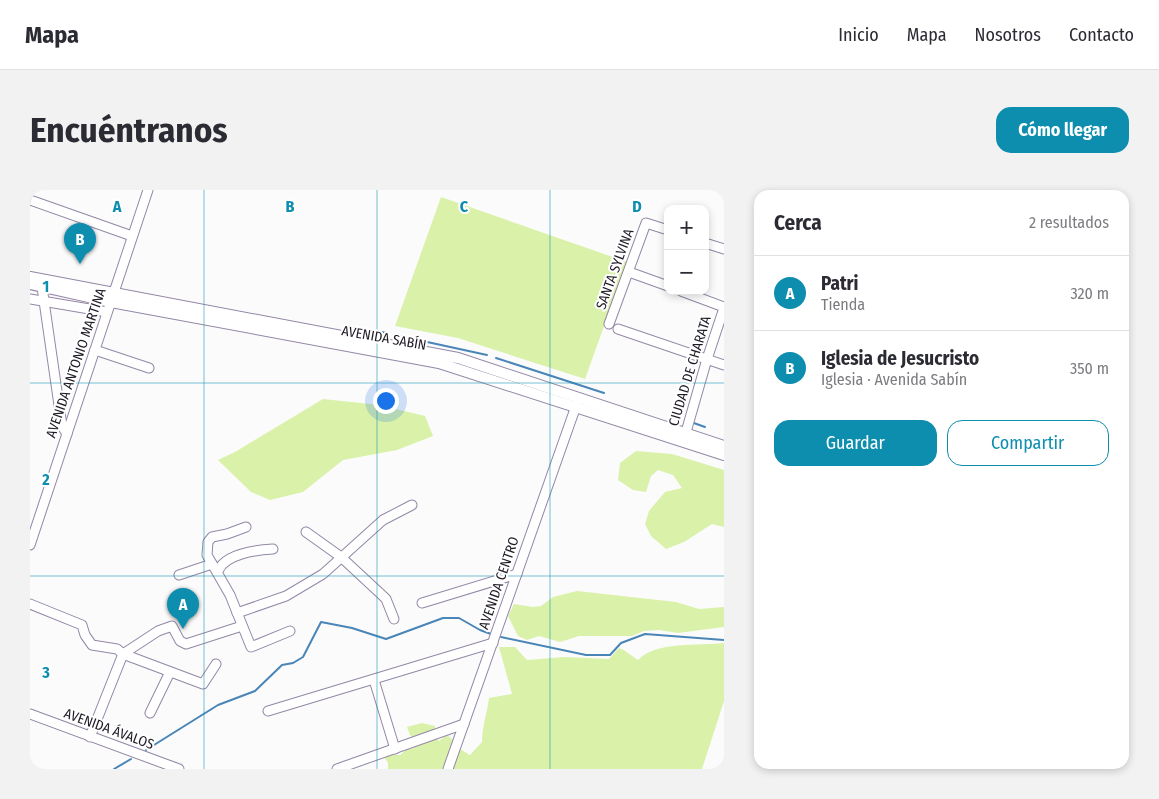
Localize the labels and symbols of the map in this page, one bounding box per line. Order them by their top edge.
text: A [112,197,122,216]
text: B [286,197,295,216]
text: C [460,197,469,216]
text: D [632,197,642,216]
pin: B [64,223,96,264]
street label: SANTA SYLVINA [593,226,638,312]
text: 1 [43,277,49,296]
street label: AVENIDA ANTONIO MARTINA [42,285,110,440]
street label: CIUDAD DE CHARATA [665,313,715,428]
street label: AVENIDA SABÍN [340,321,428,354]
your location [373,388,399,414]
text: 2 [41,470,50,489]
street label: AVENIDA CENTRO [475,534,523,631]
pin: A [167,588,199,629]
text: 3 [41,663,50,682]
street label: AVENIDA ÁVALOS [62,704,157,753]

